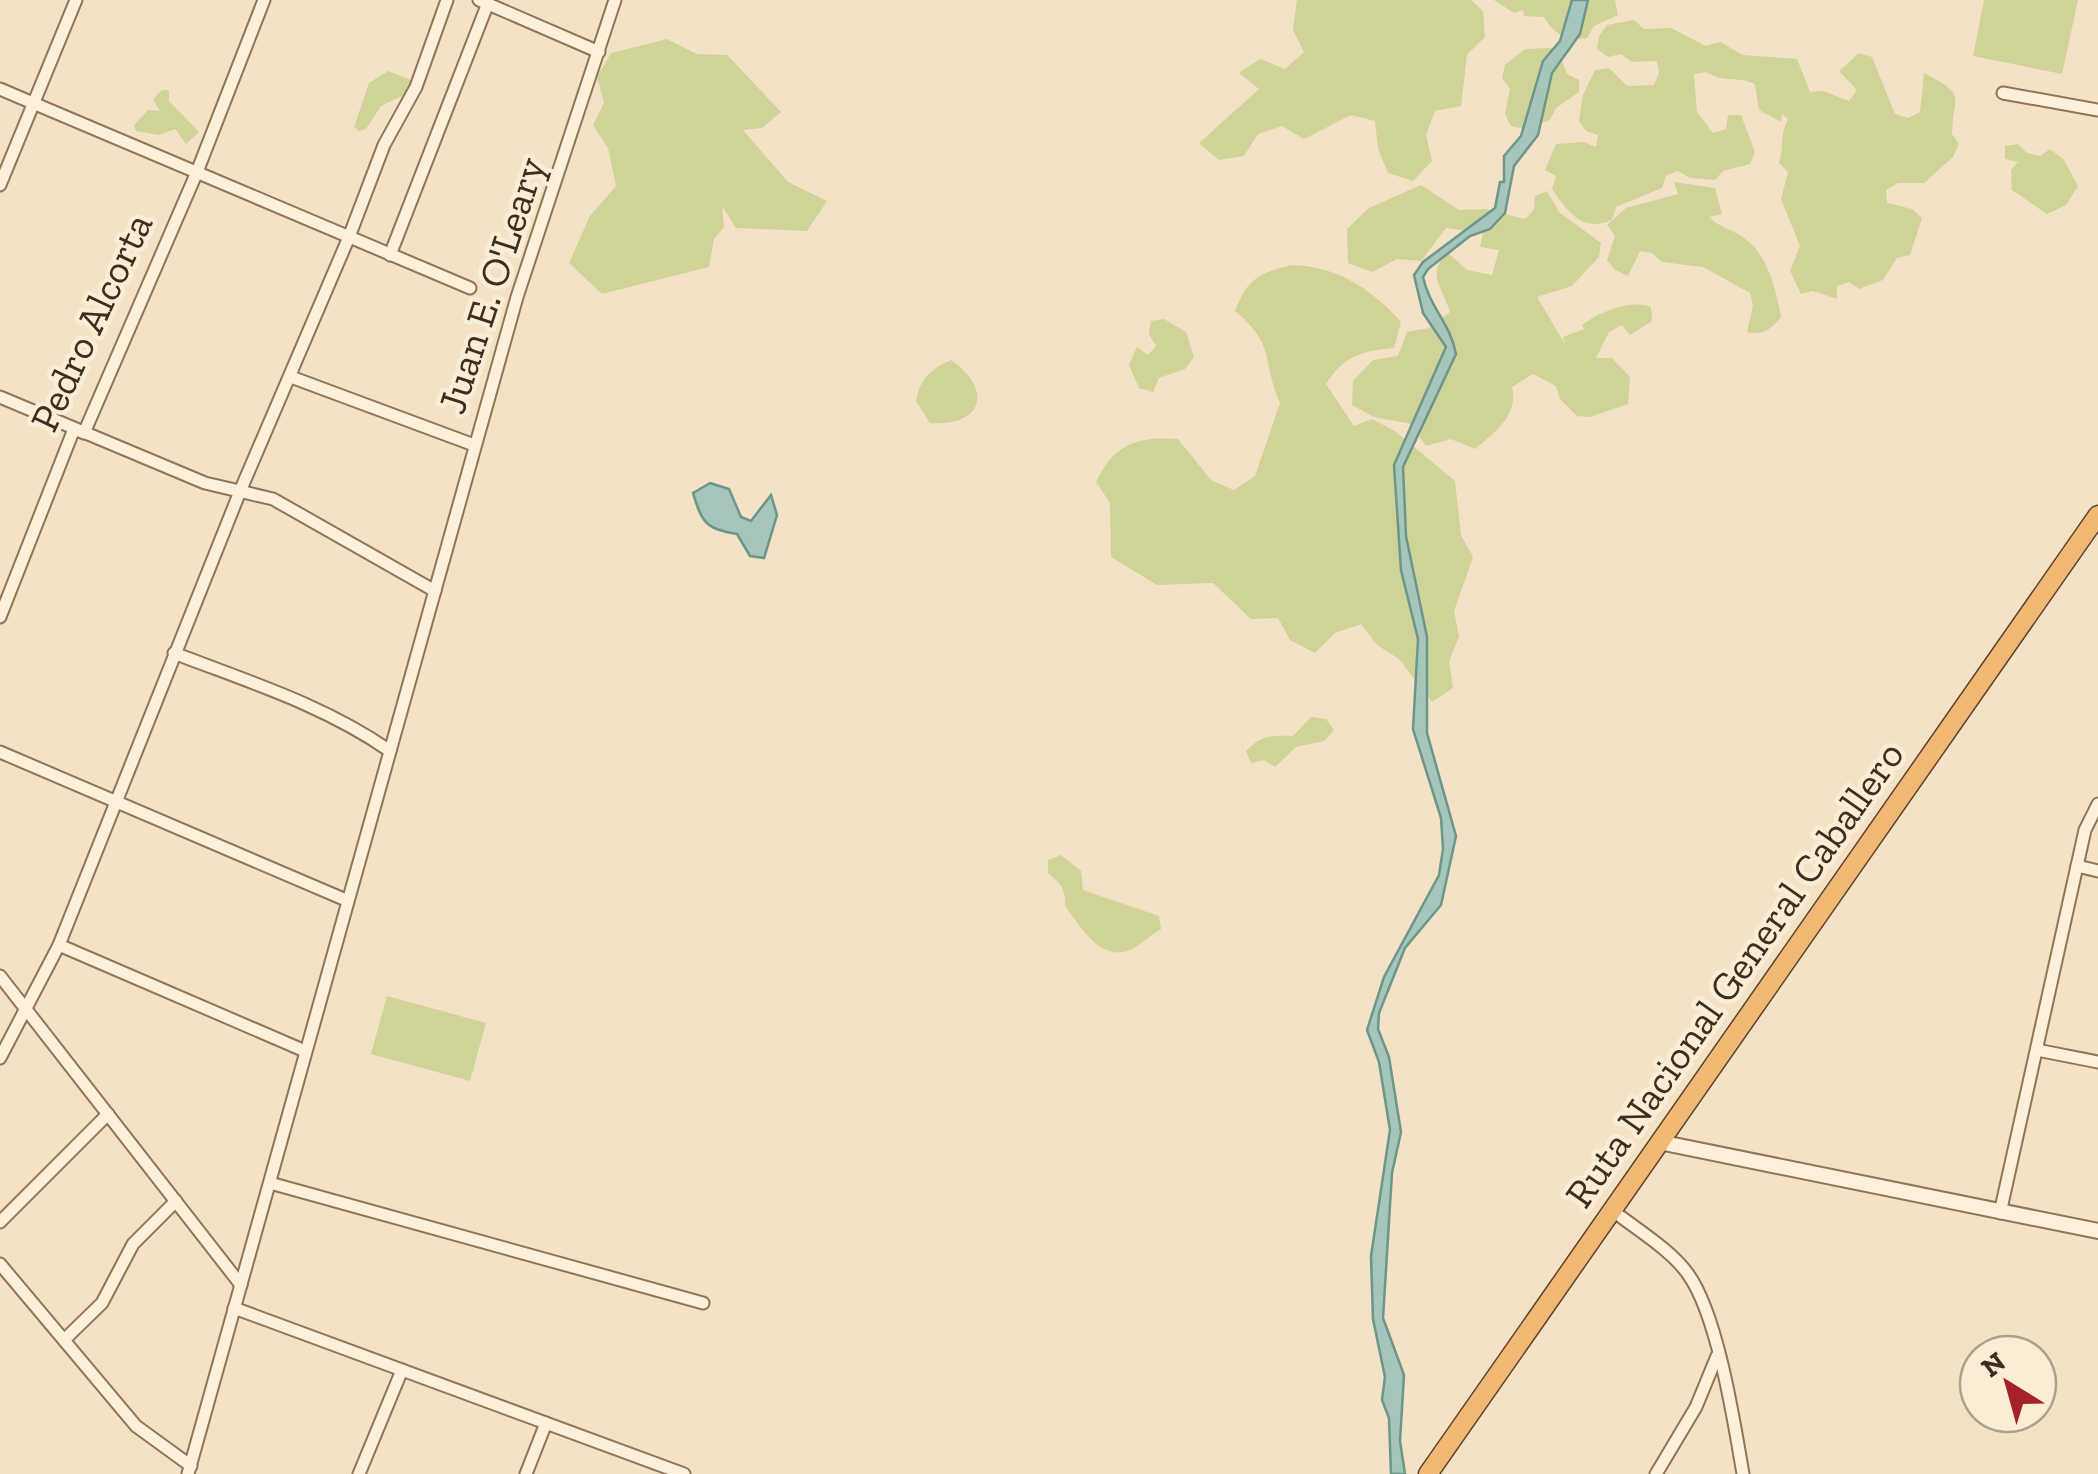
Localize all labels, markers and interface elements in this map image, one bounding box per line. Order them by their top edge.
street label: Juan E. O'Leary [427,150,555,419]
street label: Pedro Alcorta [20,206,162,438]
street label: Ruta Nacional General Caballero [1554,732,1914,1216]
north arrow [1958,1334,2058,1434]
text: N [1975,1345,2012,1384]

